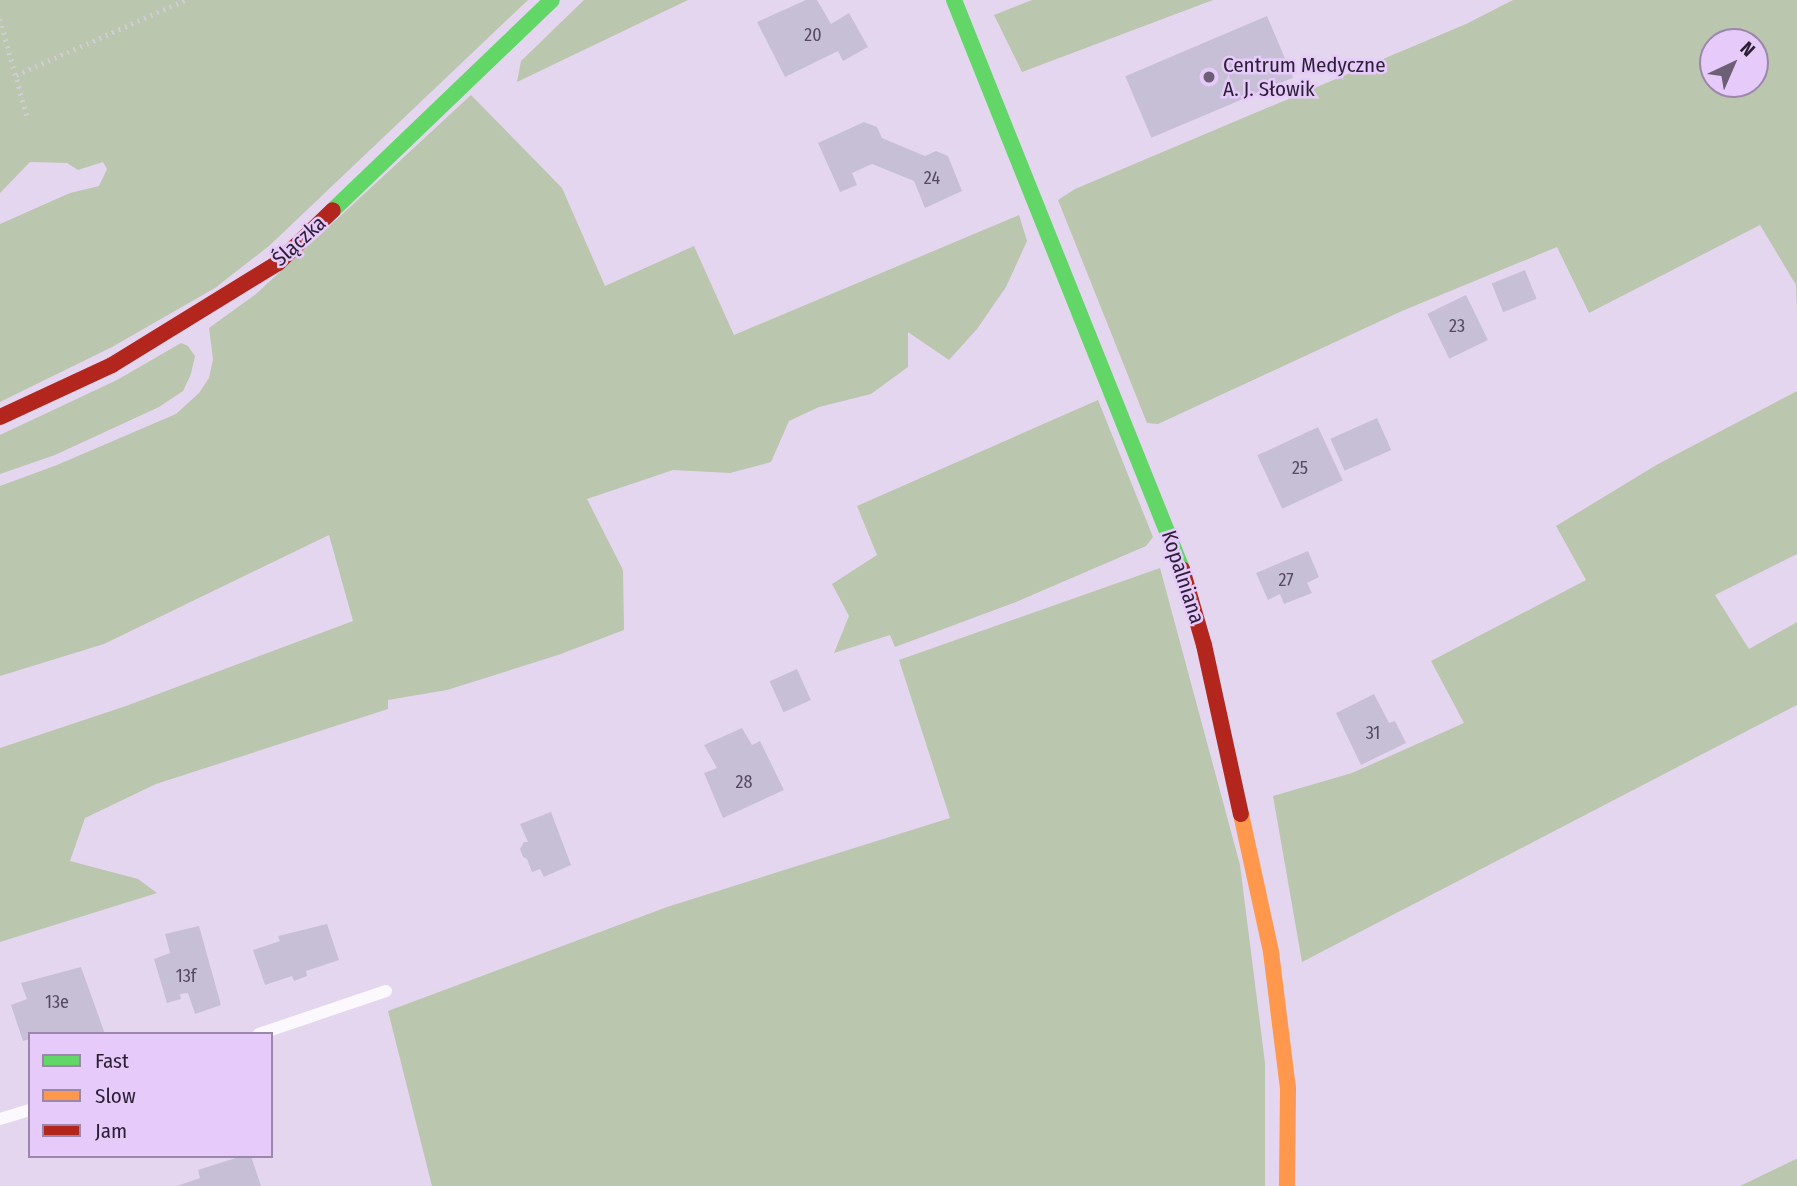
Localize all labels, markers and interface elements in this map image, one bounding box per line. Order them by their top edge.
house number: 20 [804,24,822,46]
north arrow [1699,28,1769,98]
text: N [1735,37,1760,61]
place label: Centrum Medyczne A. J. Słowik [1223,52,1386,102]
marker: Centrum Medyczne A. J. Słowik [1201,69,1217,85]
house number: 24 [924,167,940,189]
street label: Ślączka [267,210,331,272]
house number: 23 [1449,315,1465,337]
house number: 25 [1292,457,1308,479]
street label: Kopalniana [1156,527,1210,627]
house number: 27 [1278,569,1294,591]
house number: 31 [1366,722,1380,744]
house number: 28 [736,771,752,793]
house number: 13f [176,965,196,987]
house number: 13e [45,991,69,1013]
legend [28,1032,273,1158]
text: Fast [95,1048,129,1074]
text: Slow [95,1083,136,1109]
text: Jam [95,1118,127,1144]

